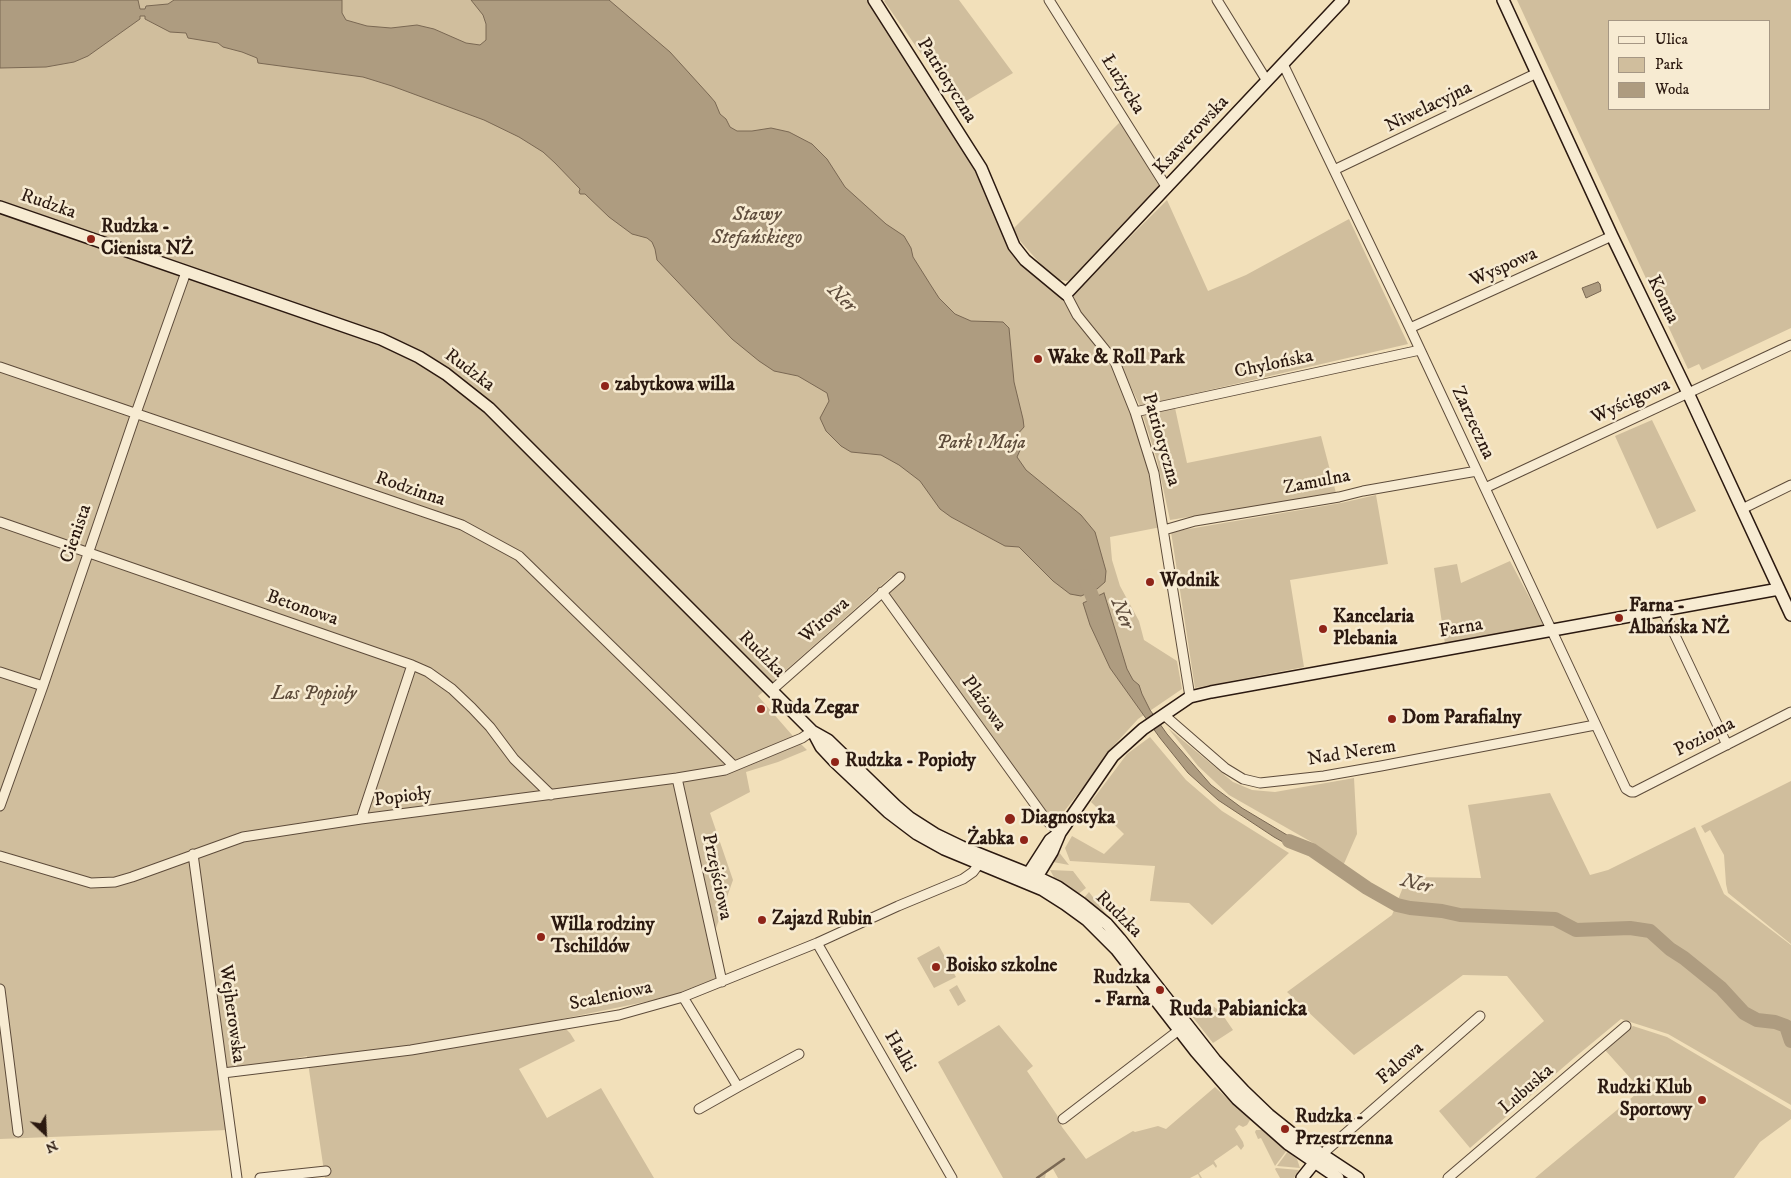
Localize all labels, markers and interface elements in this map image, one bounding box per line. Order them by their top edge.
legend [1608,20,1771,110]
text: Ulica [1655,30,1688,49]
street label: Patriotyczna [911,34,981,128]
street label: Łużycka [1095,51,1149,119]
text: Park [1655,55,1683,74]
street label: Niwelacyjna [1382,77,1476,139]
text: Woda [1655,80,1689,99]
street label: Ksawerowska [1150,92,1234,180]
street label: Rudzka [17,185,79,225]
water label: Stawy Stefańskiego [711,204,803,251]
place label: Rudzka - Cienista NŻ [101,217,194,261]
marker: Rudzka - Cienista NŻ [85,233,97,245]
street label: Wyspowa [1467,243,1541,293]
street label: Konna [1641,272,1683,328]
water label: Ner [822,280,860,318]
street label: Rudzka [439,345,499,397]
street label: Chylońska [1233,346,1315,384]
place label: Wake & Roll Park [1048,348,1185,370]
marker: Wake & Roll Park [1032,353,1044,365]
street label: Wyścigowa [1588,374,1674,430]
place label: zabytkowa willa [615,375,735,397]
marker: zabytkowa willa [599,380,611,392]
street label: Zarzeczna [1445,383,1499,463]
street label: Patriotyczna [1136,391,1184,489]
park label: Park 1 Maja [936,433,1026,455]
street label: Zamulna [1282,465,1352,501]
street label: Rodzinna [372,467,448,513]
street label: Cienista [56,502,98,566]
place label: Wodnik [1160,571,1219,593]
marker: Wodnik [1144,576,1156,588]
street label: Betonowa [263,586,341,632]
street label: Wirowa [795,593,855,649]
water label: Ner [1104,595,1138,633]
place label: Farna - Albańska NŻ [1629,596,1729,640]
place label: Kancelaria Plebania [1333,607,1414,651]
marker: Farna - Albańska NŻ [1613,612,1625,624]
street label: Farna [1437,614,1485,644]
marker: Kancelaria Plebania [1317,623,1329,635]
street label: Rudzka [733,627,789,683]
street label: Plażowa [955,672,1011,736]
park label: Las Popioły [271,684,357,706]
place label: Ruda Zegar [771,698,859,720]
marker: Ruda Zegar [755,703,767,715]
place label: Dom Parafialny [1402,708,1521,730]
marker: Dom Parafialny [1386,713,1398,725]
street label: Pozioma [1671,713,1739,763]
street label: Nad Nerem [1306,736,1398,772]
place label: Rudzka - Popioły [845,751,976,773]
marker: Rudzka - Popioły [829,756,841,768]
street label: Popioły [373,783,433,813]
place label: Diagnostyka [1021,808,1115,830]
marker: Diagnostyka [1003,812,1017,826]
place label: Żabka [967,829,1014,851]
street label: Przejściowa [696,832,736,922]
marker: Żabka [1018,834,1030,846]
water label: Ner [1398,870,1434,900]
street label: Rudzka [1090,887,1146,943]
place label: Zajazd Rubin [772,909,872,931]
marker: Zajazd Rubin [756,914,768,926]
place label: Willa rodziny Tschildów [551,915,655,959]
marker: Willa rodziny Tschildów [535,931,547,943]
place label: Boisko szkolne [946,956,1057,978]
marker: Boisko szkolne [930,961,942,973]
street label: Wejherowska [213,963,249,1065]
place label: Rudzka - Farna [1093,968,1150,1012]
street label: Scaleniowa [568,977,654,1017]
marker: Rudzka - Farna [1154,984,1166,996]
district label: Ruda Pabianicka [1169,998,1307,1024]
street label: Halki [878,1027,920,1077]
street label: Falowa [1373,1038,1429,1090]
street label: Lubuska [1495,1060,1559,1120]
place label: Rudzki Klub Sportowy [1597,1078,1692,1122]
marker: Rudzki Klub Sportowy [1696,1094,1708,1106]
place label: Rudzka - Przestrzenna [1295,1107,1393,1151]
north arrow [20,1108,70,1158]
marker: Rudzka - Przestrzenna [1279,1123,1291,1135]
text: N [42,1136,60,1157]

